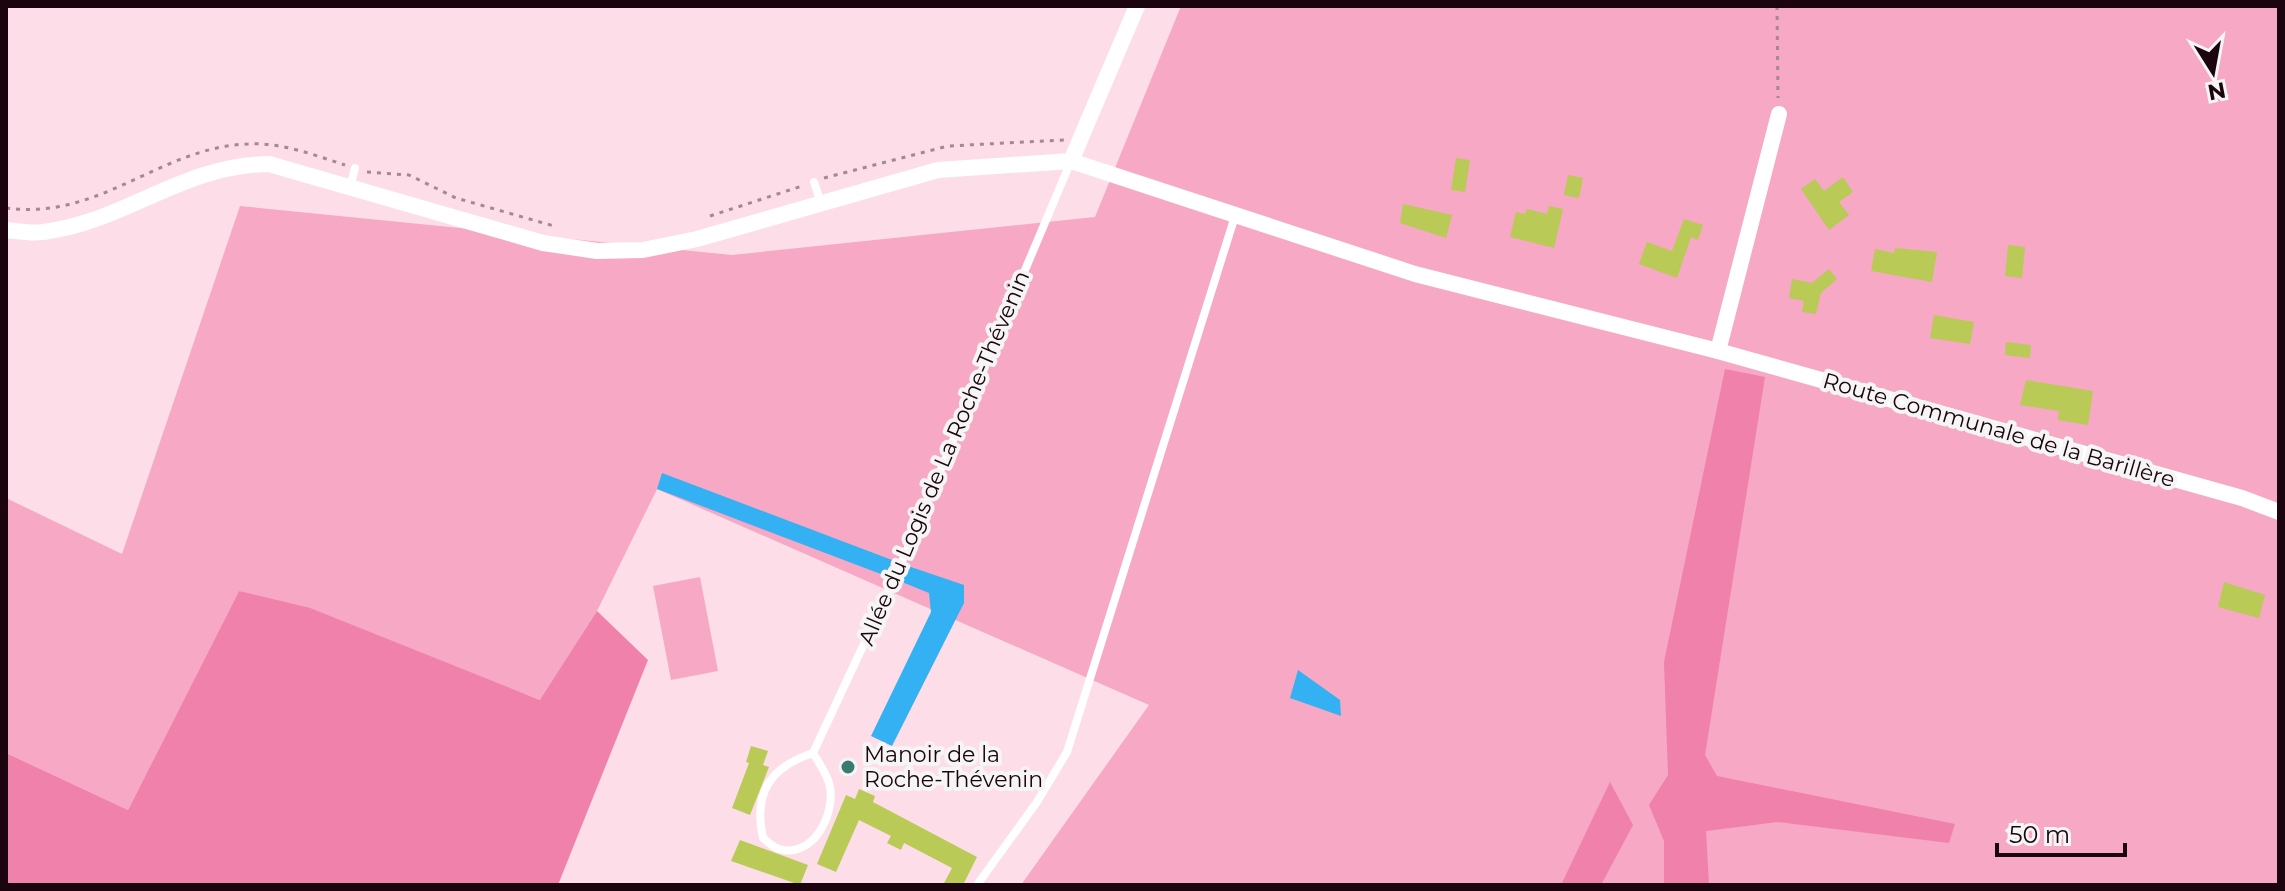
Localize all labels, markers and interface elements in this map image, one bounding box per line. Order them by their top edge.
north arrow [2173,32,2253,112]
text: N [2205,76,2228,106]
street label: Allée du Logis de La Roche-Thévenin [853,267,1035,649]
street label: Route Communale de la Barillère [1820,367,2178,493]
place label: Manoir de la Roche-Thévenin [864,741,1043,793]
marker: Manoir de la Roche-Thévenin [839,758,857,776]
scale bar [1997,807,2125,857]
text: 50 m [2009,820,2070,849]

